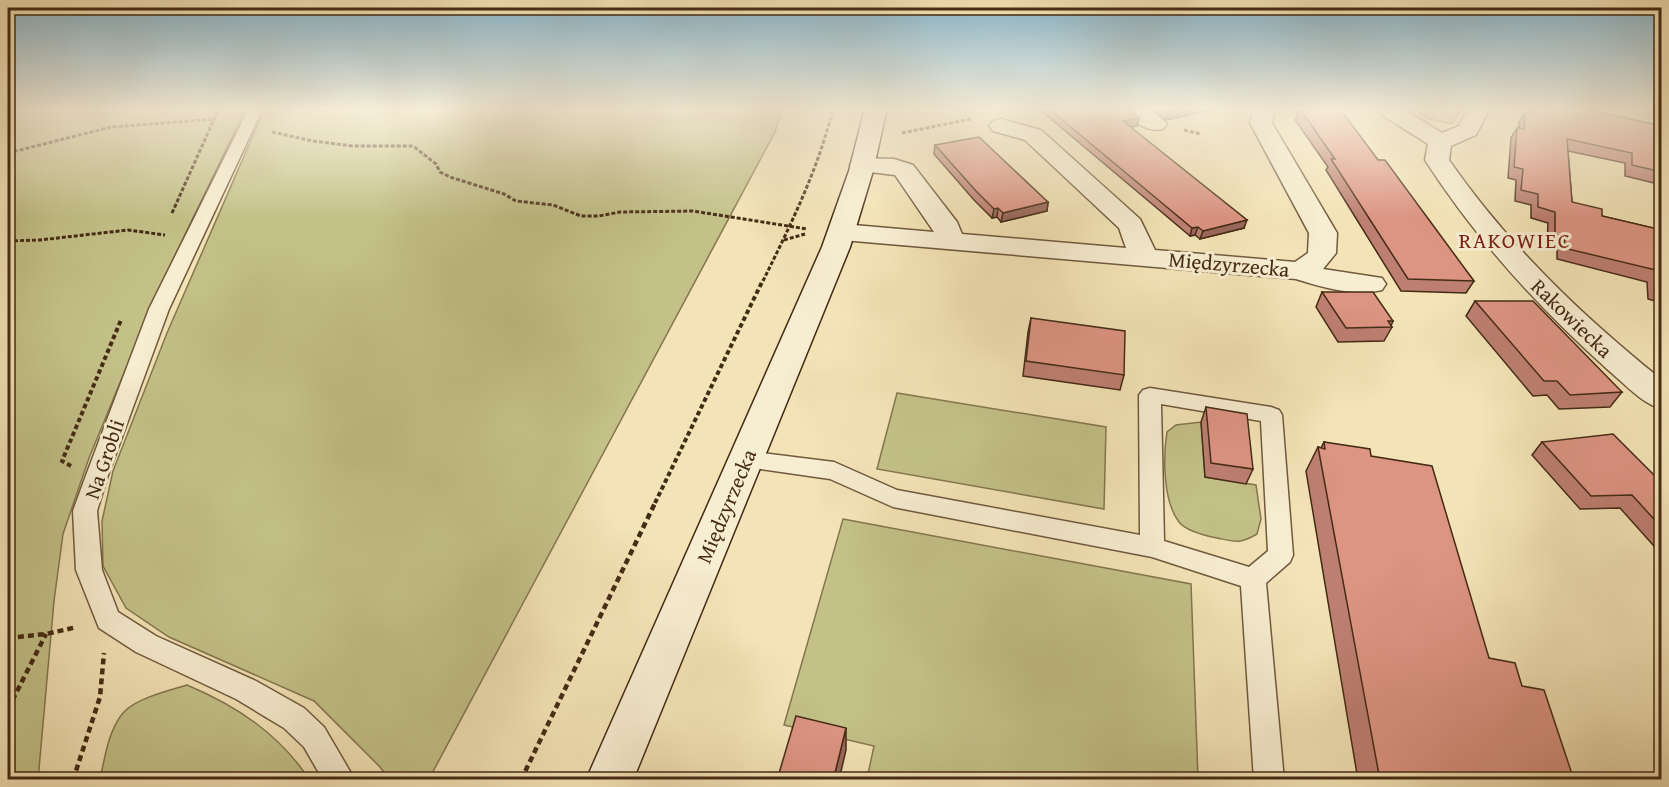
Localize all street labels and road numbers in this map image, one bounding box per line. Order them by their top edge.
street label: Międzyrzecka [1167,243,1291,285]
street label: Rakowiecka [1524,271,1620,365]
street label: Na Grobli [76,415,132,503]
street label: Międzyrzecka [688,444,764,568]

